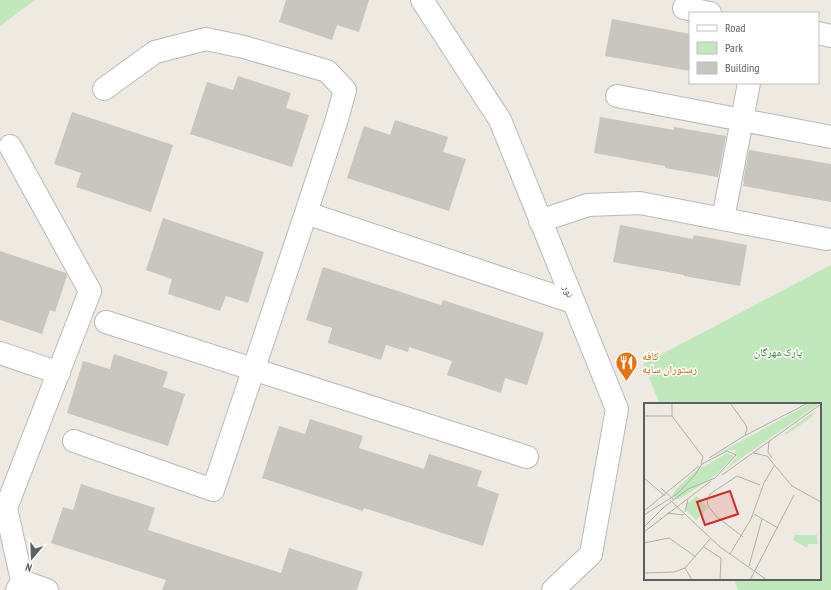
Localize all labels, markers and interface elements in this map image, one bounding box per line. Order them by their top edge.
legend [689,12,819,84]
text: Road [725,20,745,35]
text: Park [725,40,743,55]
text: Building [725,60,760,75]
street label: نور [560,282,578,299]
park label: پارک مهرگان [754,345,802,359]
restaurant icon: کافه رستوران سایه [613,349,639,382]
place label: کافه رستوران سایه [642,349,697,376]
inset map [644,403,821,580]
north arrow [12,538,52,578]
text: N [24,560,34,575]

